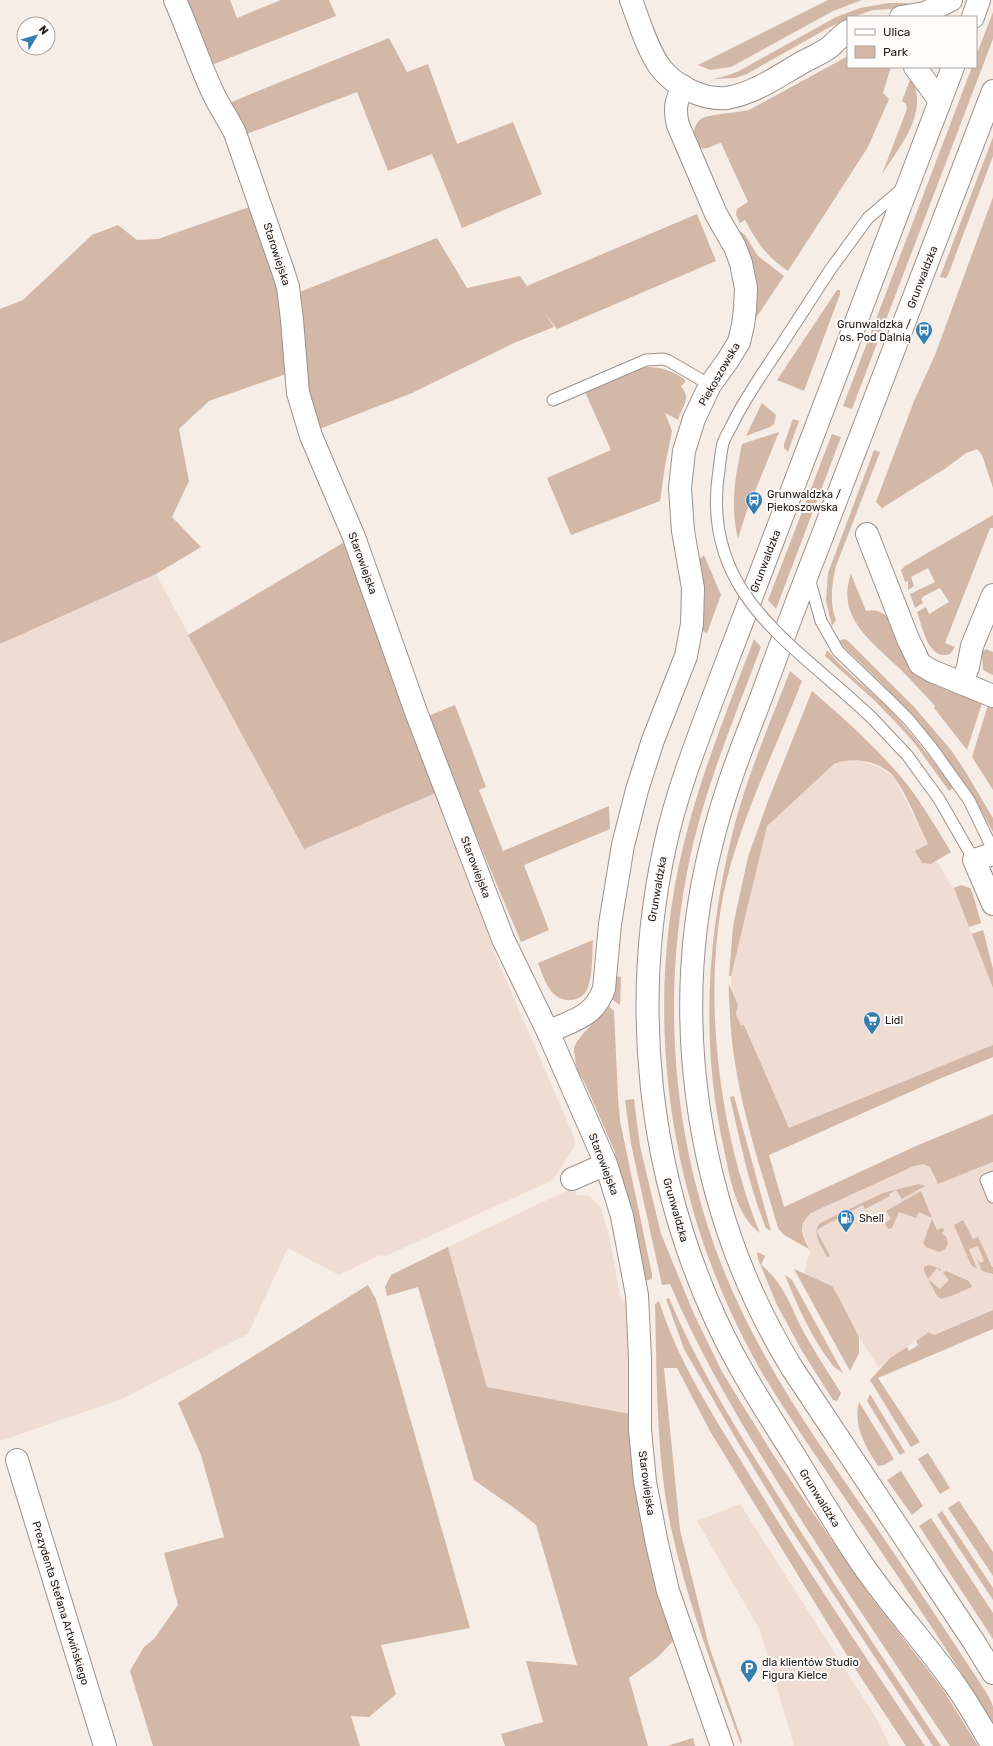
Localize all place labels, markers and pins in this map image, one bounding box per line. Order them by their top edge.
place label: Grunwaldzka / os. Pod Dalnią [837,318,912,344]
bus stop icon: Grunwaldzka / os. Pod Dalnią [914,320,934,345]
place label: Grunwaldzka / Piekoszowska [767,488,842,514]
bus stop icon: Grunwaldzka / Piekoszowska [744,490,764,515]
supermarket icon: Lidl [862,1010,882,1035]
place label: Lidl [885,1014,903,1027]
fuel station icon: Shell [836,1208,856,1233]
place label: Shell [859,1212,884,1225]
place label: dla klientów Studio Figura Kielce [762,1656,859,1682]
parking icon: dla klientów Studio Figura Kielce [739,1658,759,1683]

